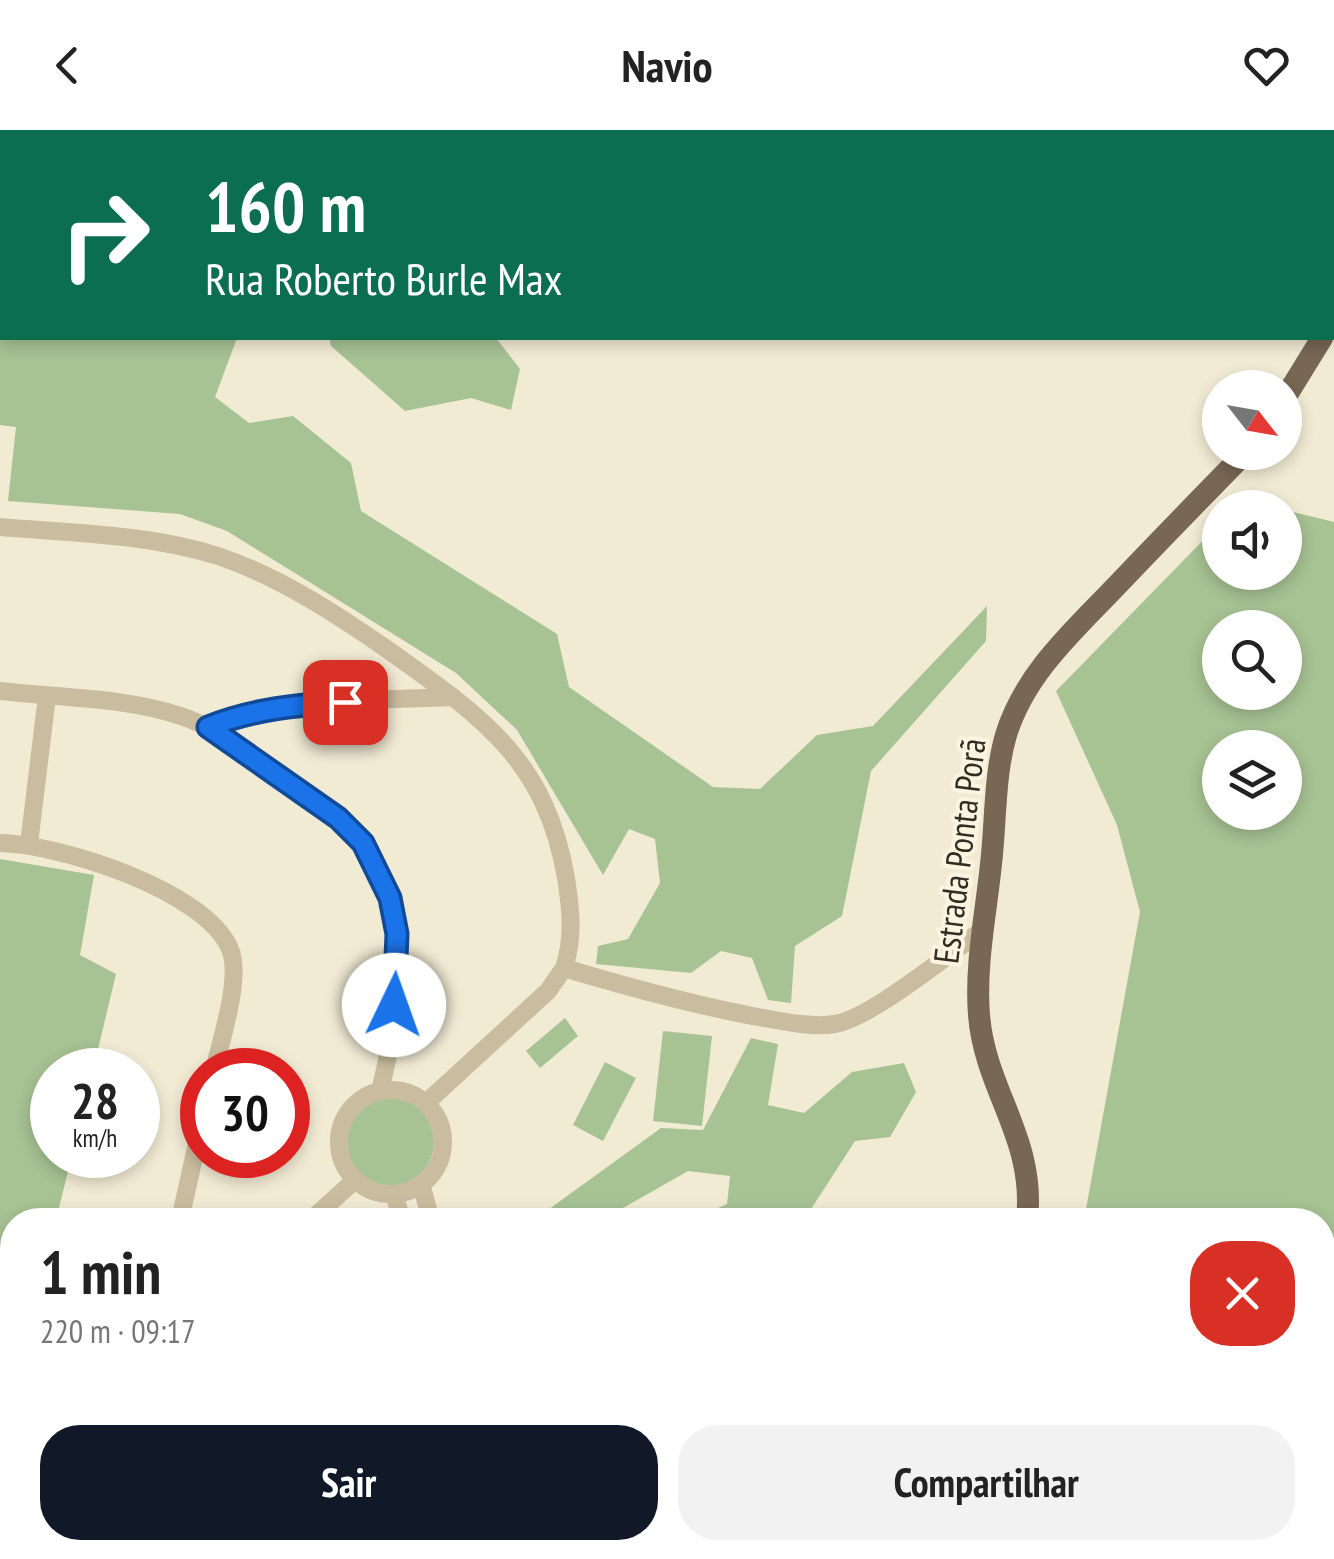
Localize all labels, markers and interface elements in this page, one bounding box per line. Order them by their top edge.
text: Navio [622,36,713,94]
icon: back [40,38,95,93]
icon: heart [1239,38,1294,93]
text: 160 m [205,161,366,251]
icon: right [40,170,170,300]
text: Rua Roberto Burle Max [205,249,562,307]
north arrow [1202,370,1302,470]
map controls [1202,370,1302,830]
button: sound [1202,490,1302,590]
button: search [1202,610,1302,710]
pin [303,660,388,745]
icon: arrive [318,675,373,730]
button: layers [1202,730,1302,830]
street label: Estrada Ponta Porã [922,736,996,966]
position arrow [342,953,446,1057]
speed limit sign: 30 [180,1048,310,1178]
text: 28 [71,1068,119,1133]
text: km/h [73,1122,117,1154]
text: 1 min [40,1233,161,1311]
button: close [1190,1241,1295,1346]
text: 220 m · 09:17 [40,1310,195,1352]
button: Sair [40,1425,658,1540]
button: Compartilhar [678,1425,1295,1540]

